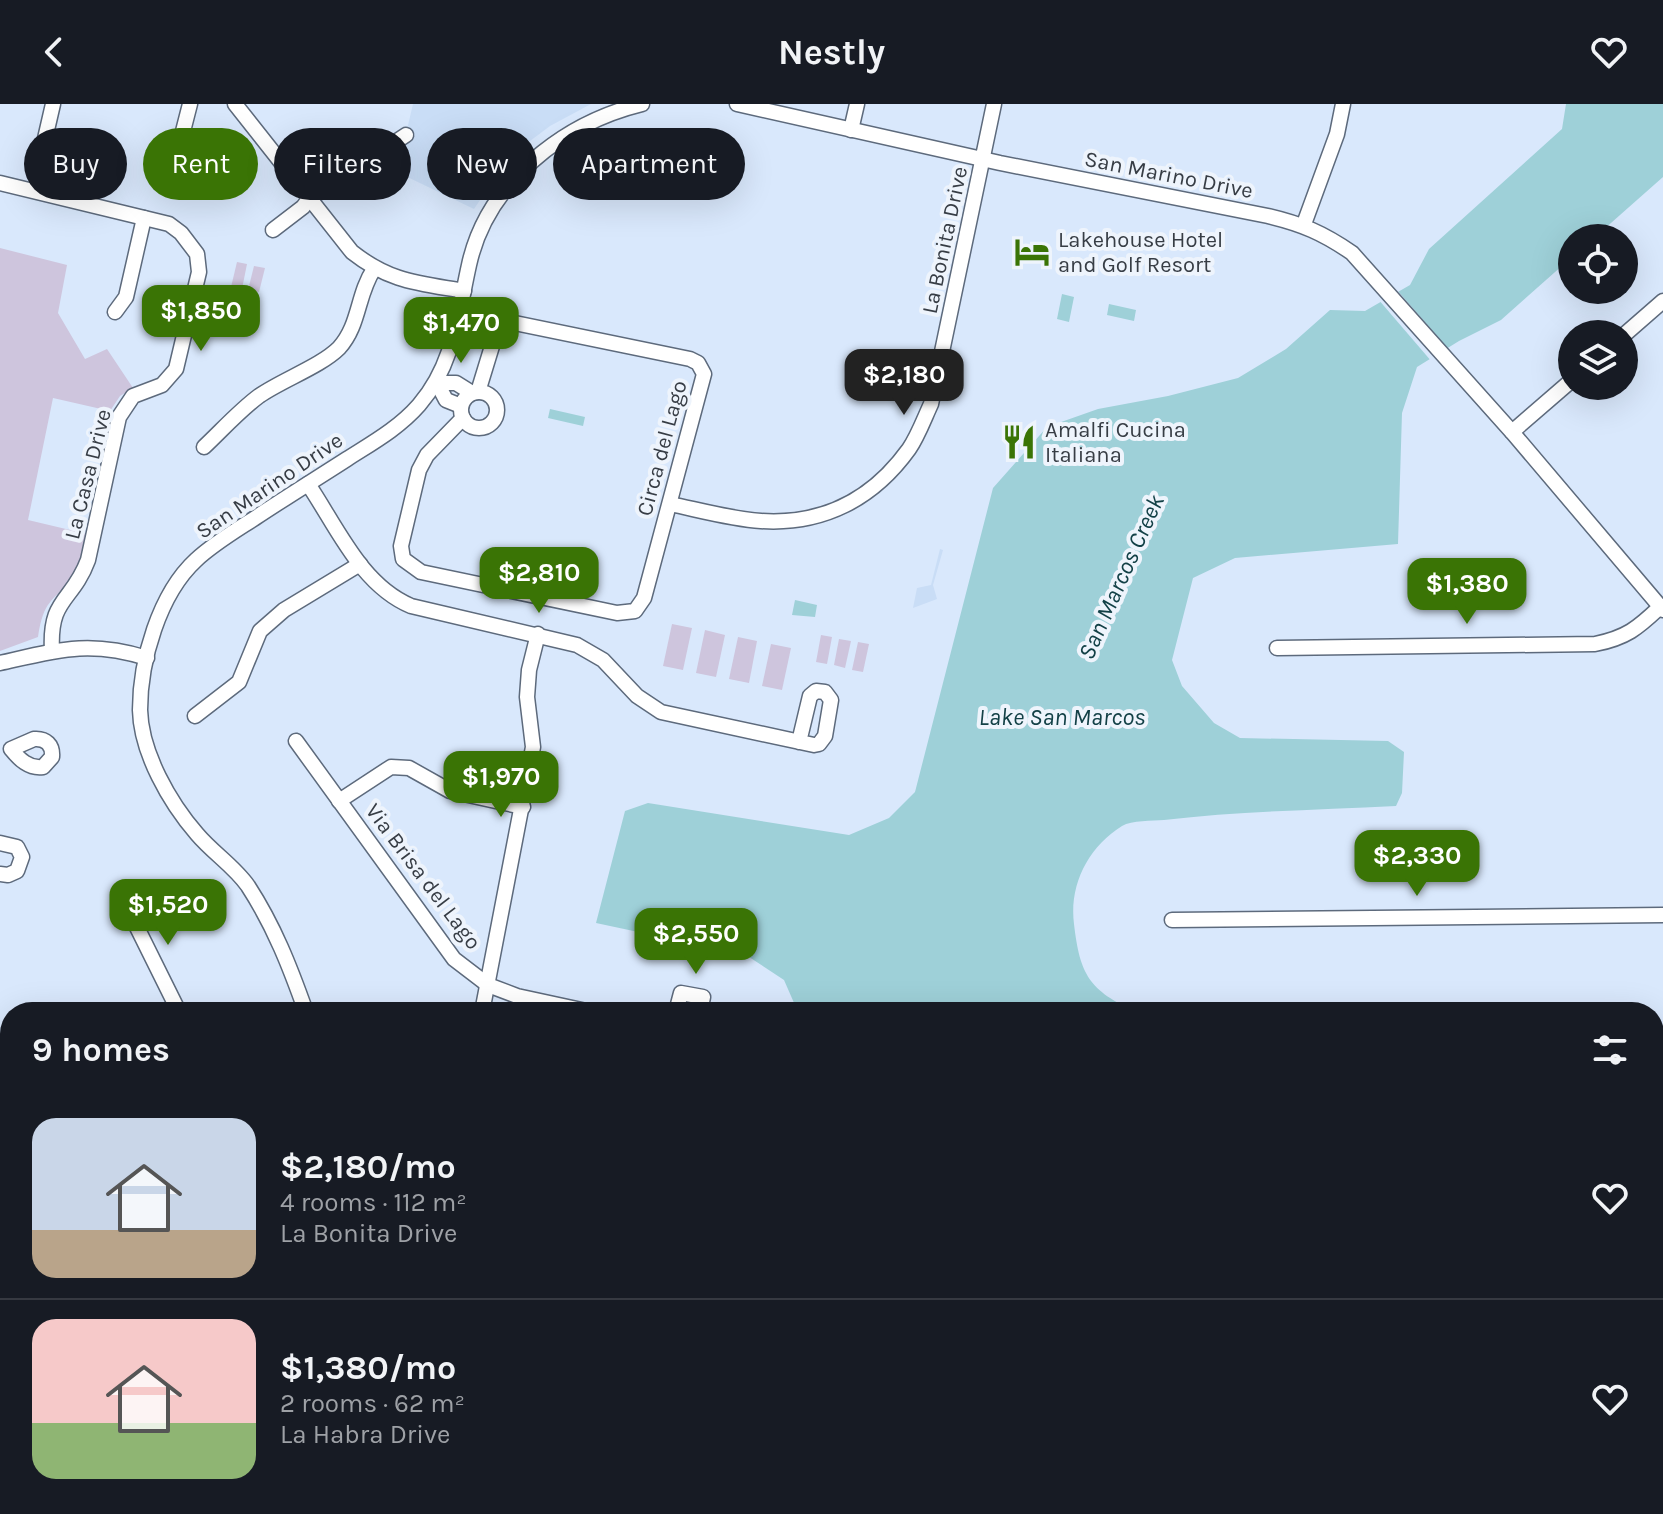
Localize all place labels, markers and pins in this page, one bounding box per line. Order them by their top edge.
place label: Lakehouse Hotel and Golf Resort [1058,227,1223,278]
hotel icon: Lakehouse Hotel and Golf Resort [1013,233,1051,271]
pin: $1,850 [136,285,266,353]
pin: $1,470 [396,297,526,365]
pin: $2,180 [839,349,969,417]
place label: Amalfi Cucina Italiana [1045,417,1186,468]
restaurant icon: Amalfi Cucina Italiana [1000,423,1038,461]
pin: $2,810 [474,547,604,615]
pin: $1,380 [1402,558,1532,626]
pin: $1,970 [436,751,566,819]
pin: $2,330 [1352,830,1482,898]
pin: $1,520 [103,879,233,947]
pin: $2,550 [631,908,761,976]

